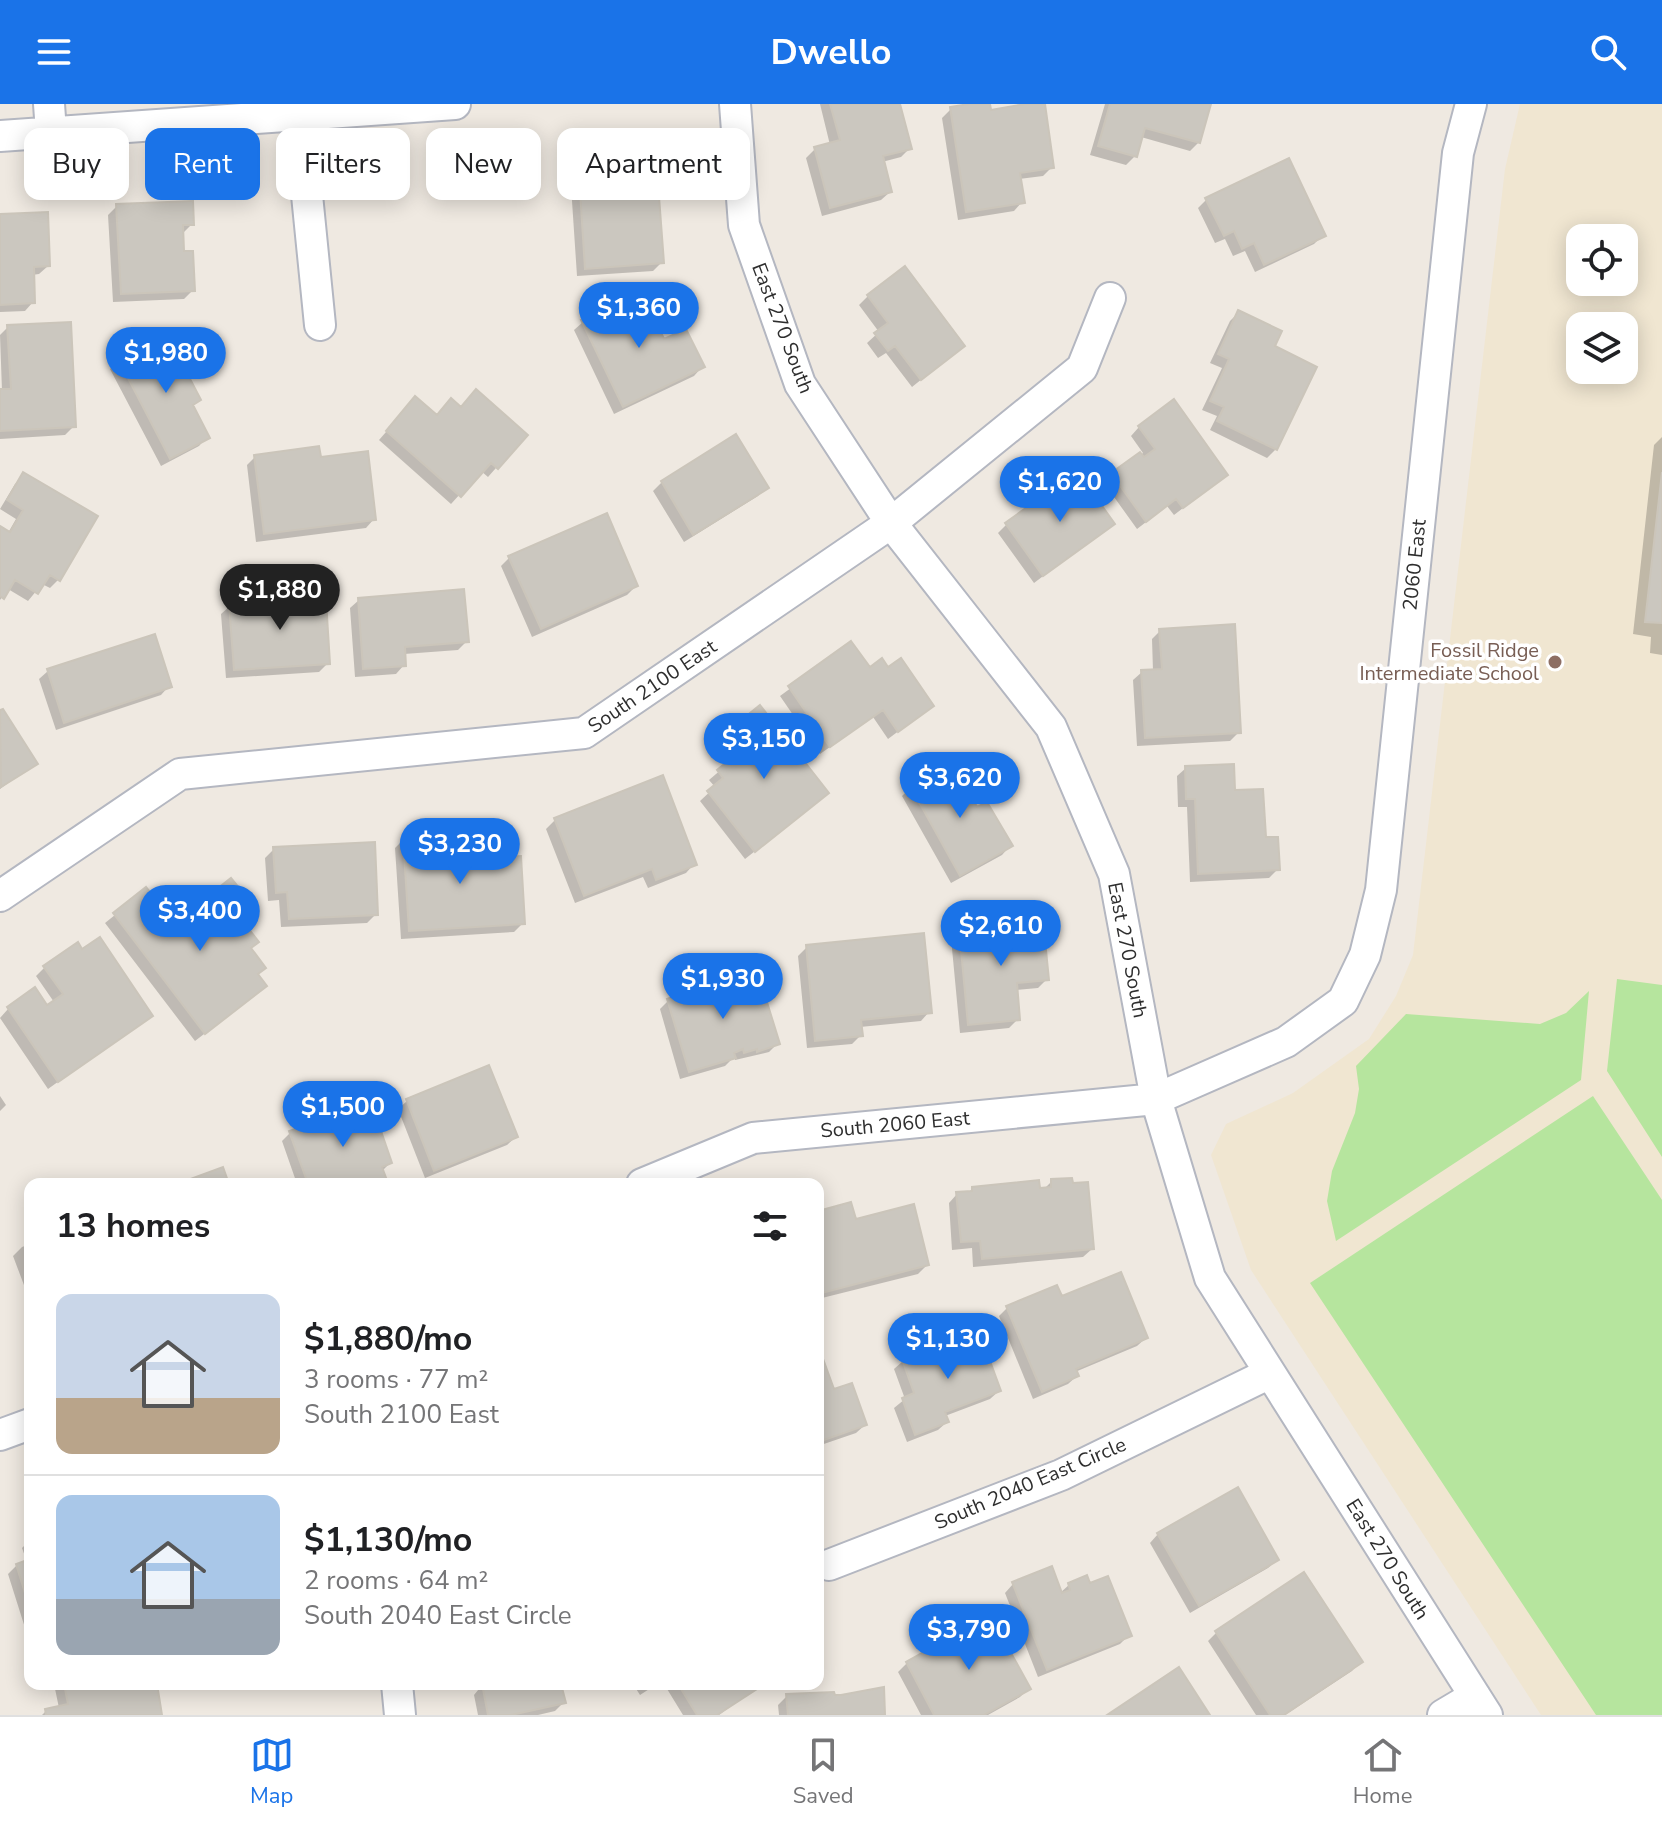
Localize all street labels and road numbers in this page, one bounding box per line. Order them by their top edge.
street label: East 270 South [745,259,820,397]
street label: 2060 East [1396,517,1433,612]
street label: South 2100 East [583,633,723,740]
street label: East 270 South [1101,880,1154,1020]
street label: South 2060 East [819,1104,972,1144]
street label: South 2040 East Circle [930,1431,1130,1536]
street label: East 270 South [1340,1494,1436,1625]

